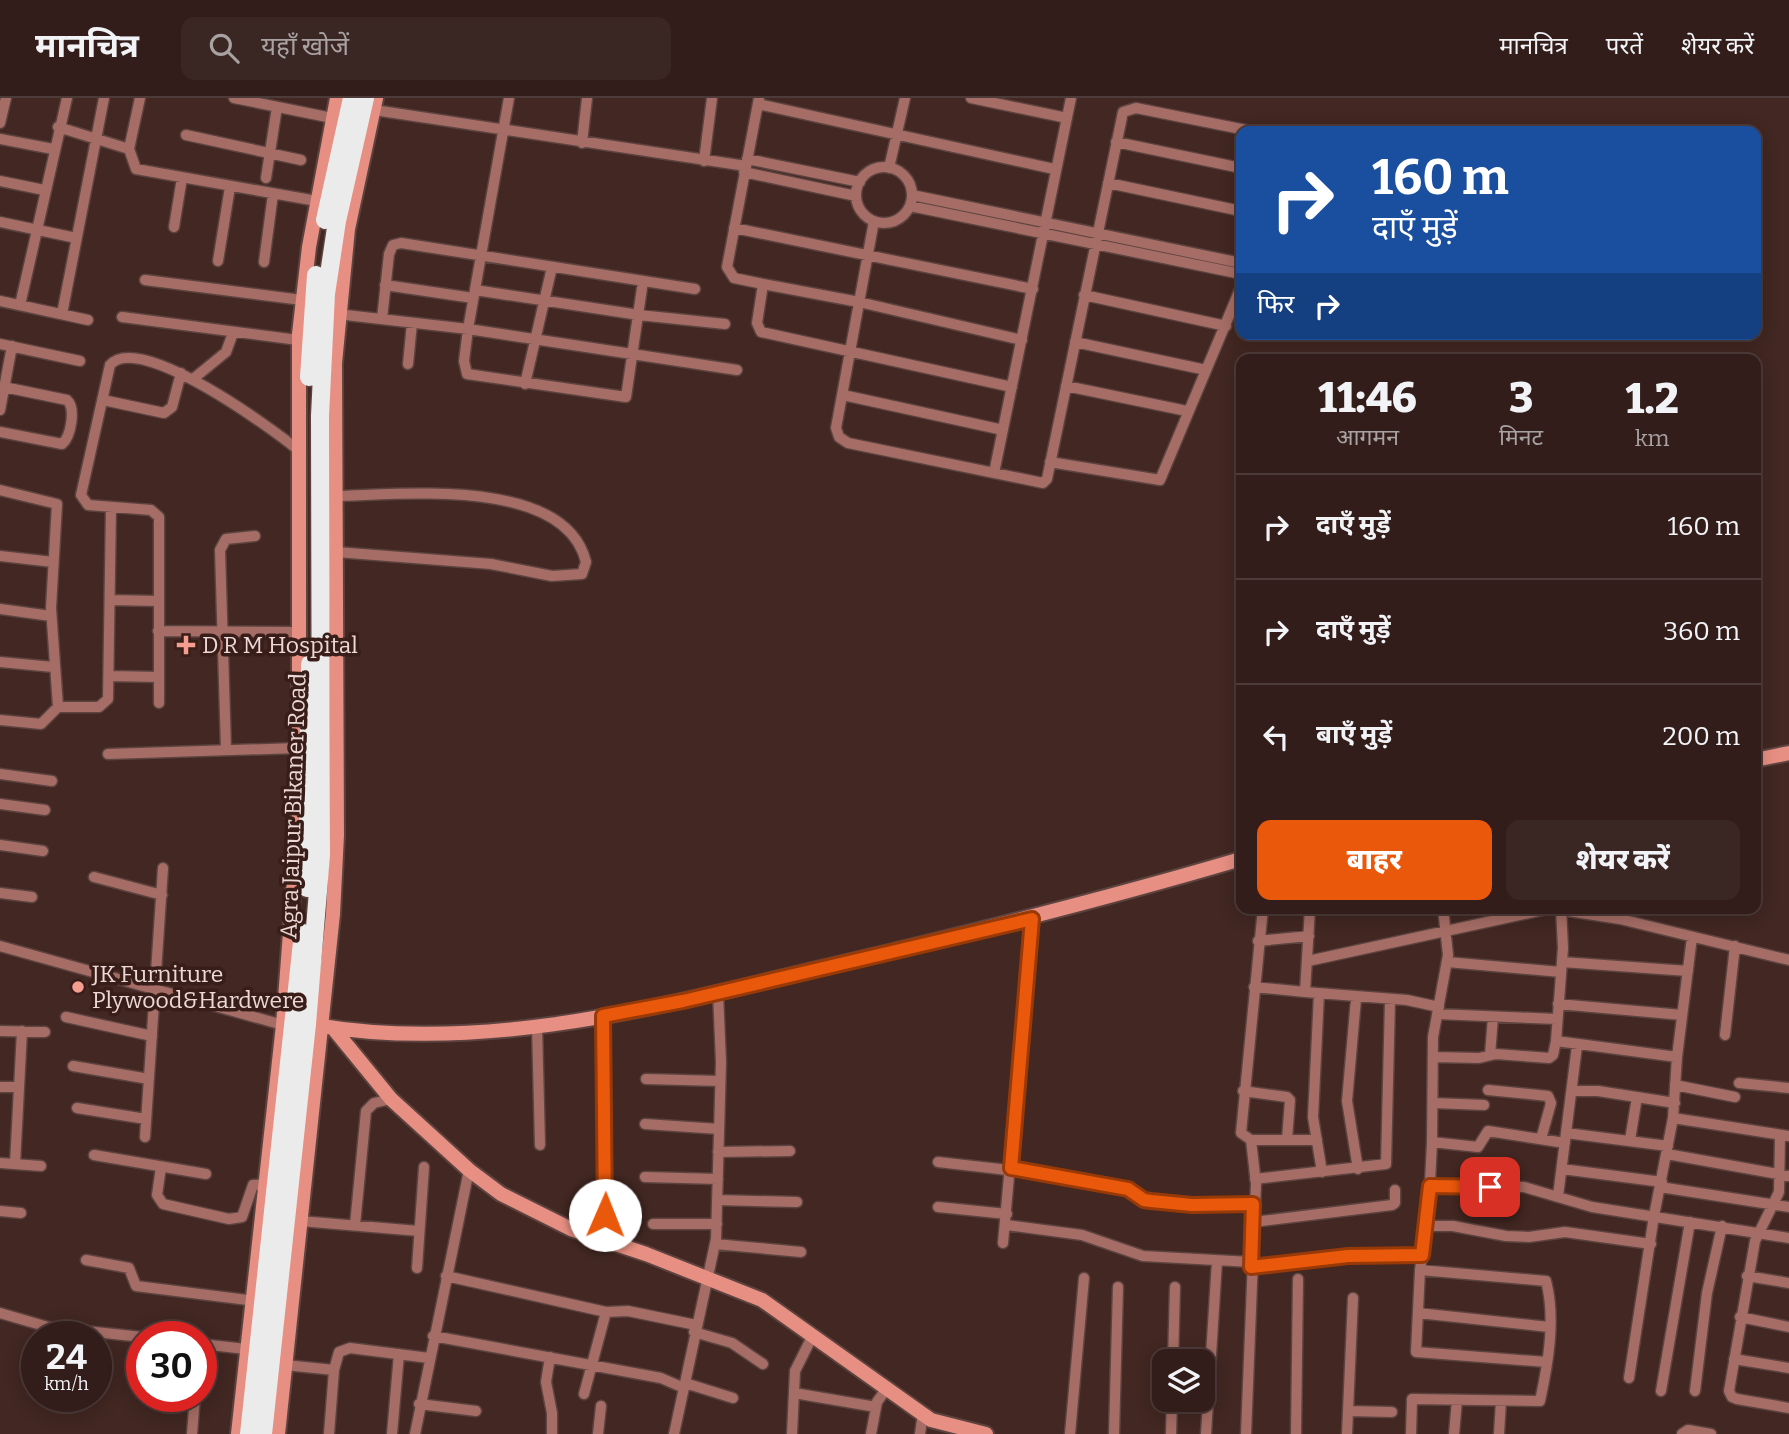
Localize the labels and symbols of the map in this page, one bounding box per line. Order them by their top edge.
place label: D R M Hospital [202,631,358,659]
marker: D R M Hospital [176,635,196,655]
street label: Agra Jaipur Bikaner Road [274,672,312,940]
place label: JK Furniture Plywood&Hardwere [91,960,304,1014]
marker: JK Furniture Plywood&Hardwere [70,979,86,995]
pin [1460,1157,1520,1217]
position arrow [568,1178,642,1252]
speed limit sign: 30 [126,1321,217,1412]

